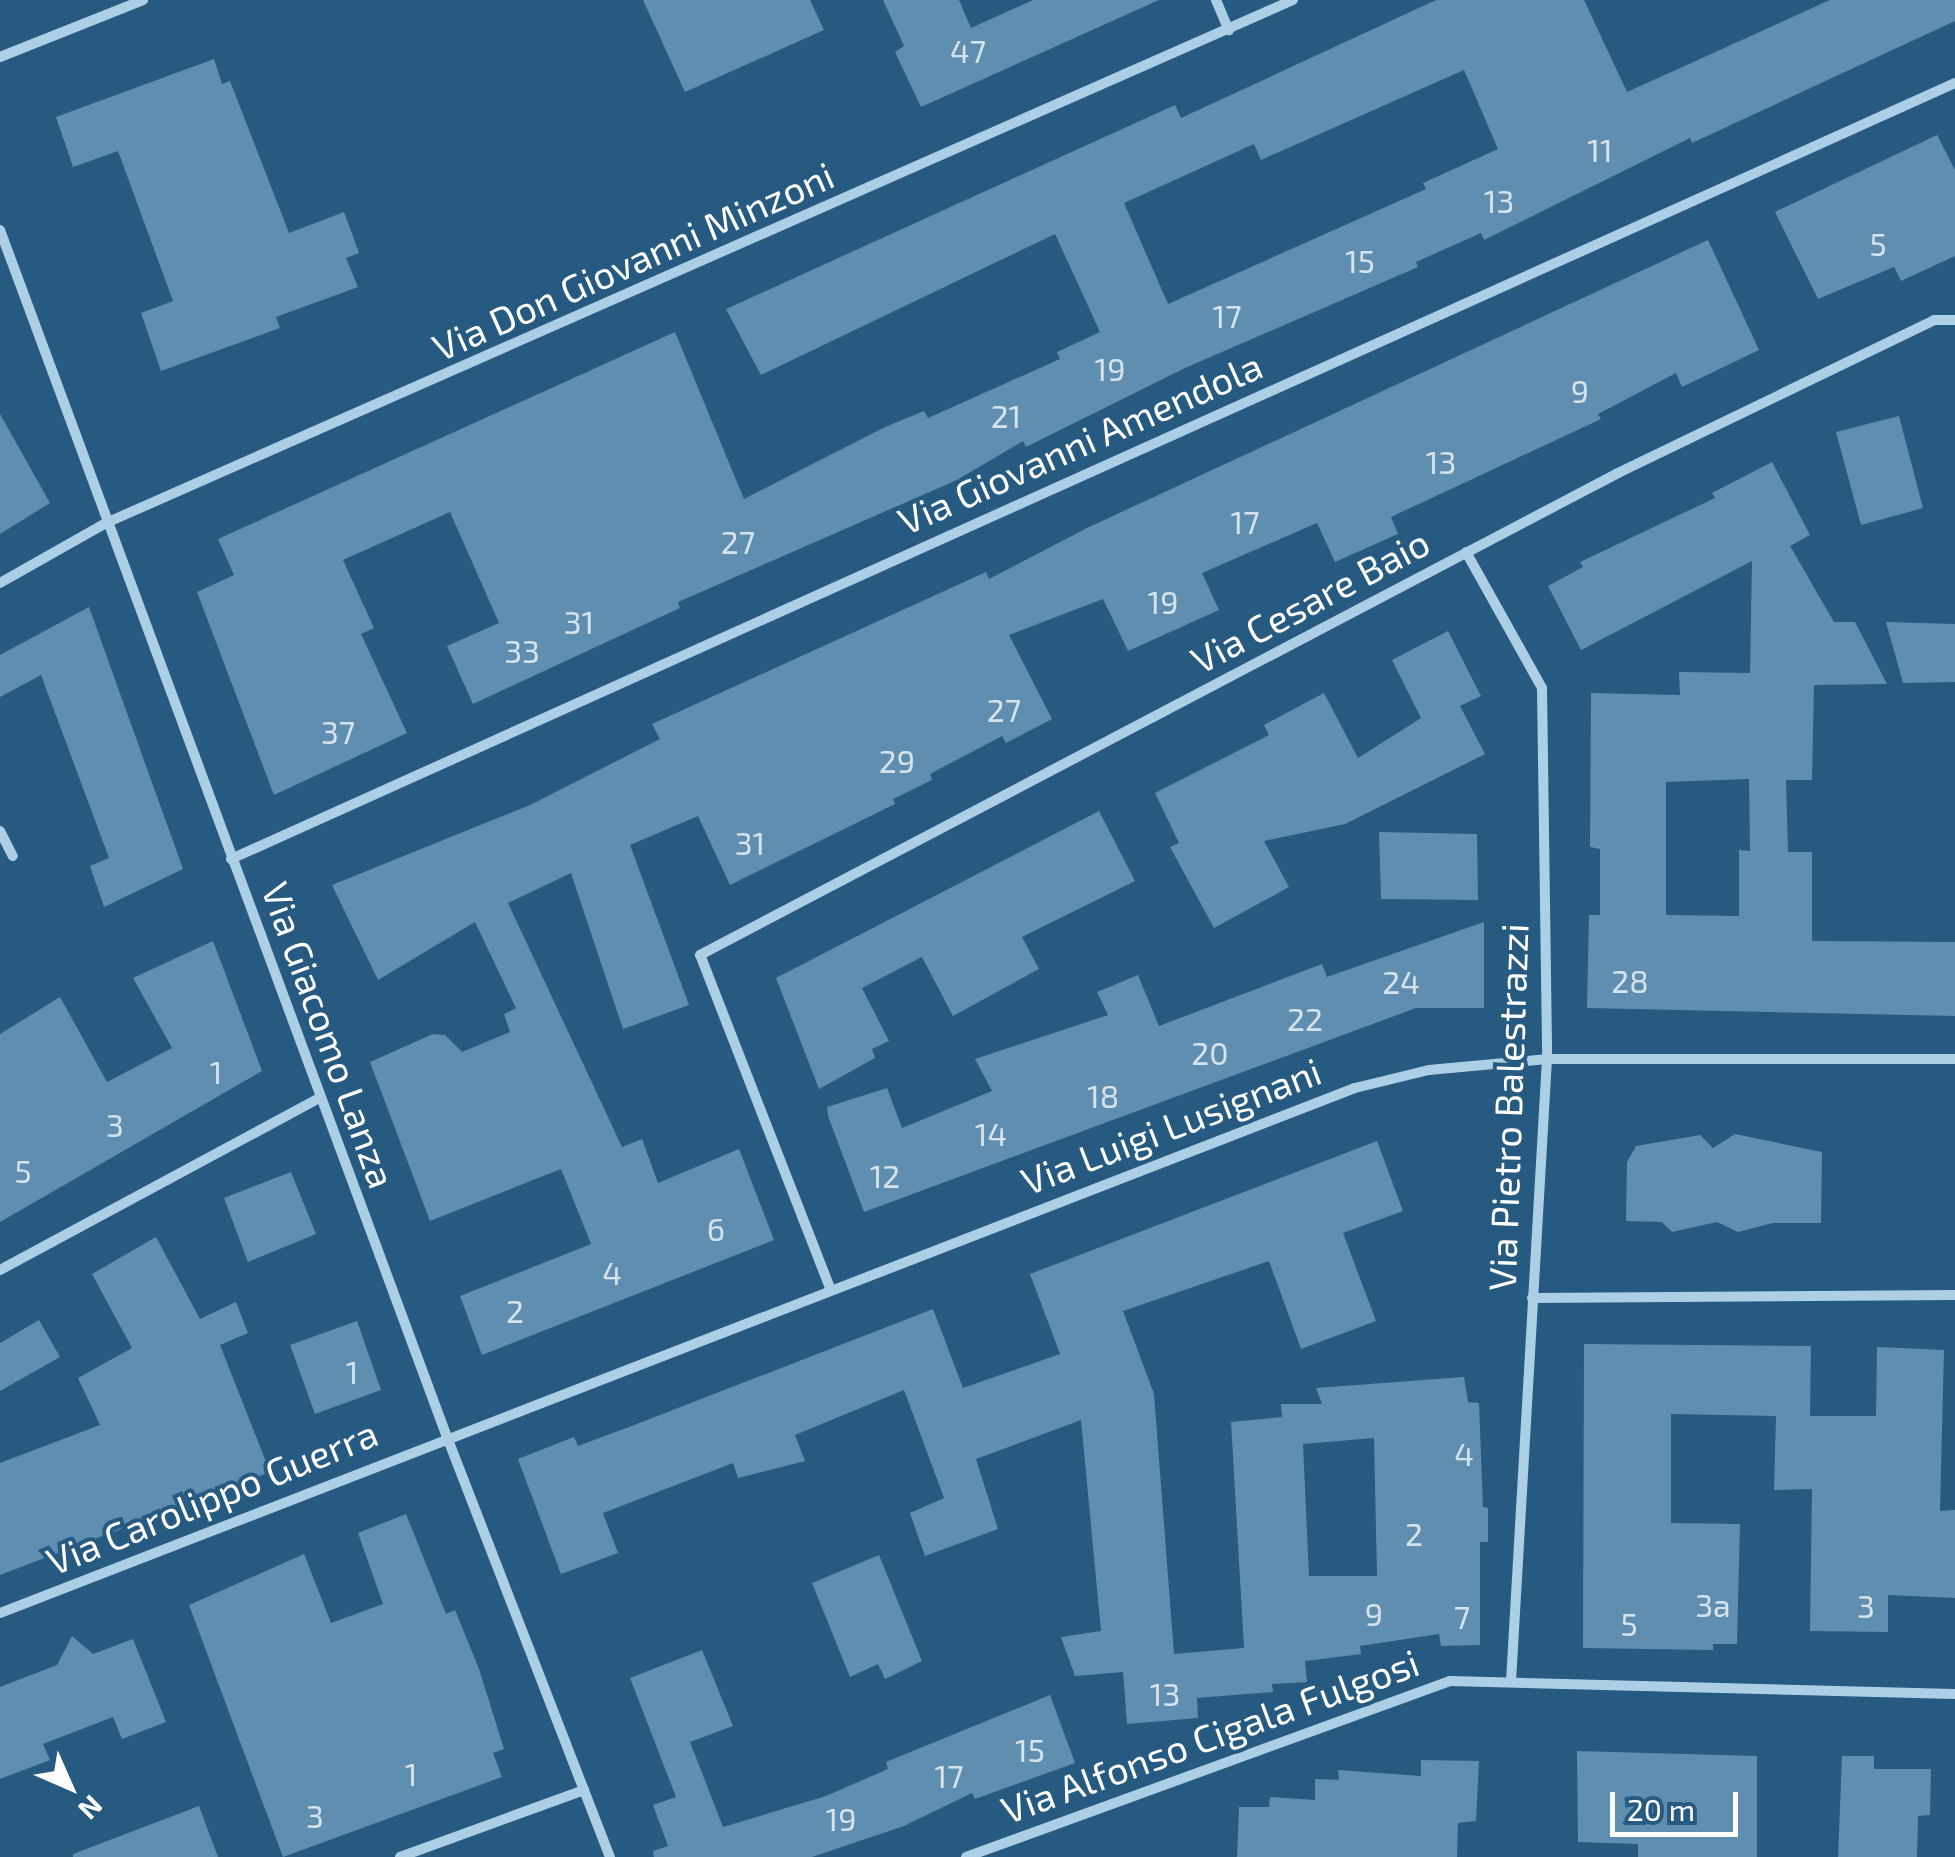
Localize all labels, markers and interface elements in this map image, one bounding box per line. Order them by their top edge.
house number: 47 [950,31,986,69]
house number: 11 [1587,130,1613,168]
street label: Via Don Giovanni Minzoni [425,152,841,370]
house number: 13 [1484,181,1514,219]
house number: 5 [1869,224,1887,262]
house number: 15 [1345,241,1375,279]
house number: 17 [1212,296,1242,334]
street label: Via Giovanni Amendola [891,342,1269,544]
house number: 19 [1094,349,1126,387]
house number: 9 [1571,371,1589,409]
house number: 21 [991,396,1021,434]
house number: 13 [1426,442,1456,480]
house number: 17 [1230,502,1260,540]
street label: Via Cesare Baio [1183,519,1437,683]
house number: 27 [721,522,755,560]
house number: 19 [1147,582,1179,620]
house number: 31 [564,602,594,640]
house number: 33 [504,631,540,669]
house number: 27 [987,690,1021,728]
house number: 37 [321,712,355,750]
house number: 29 [879,741,915,779]
house number: 31 [735,823,765,861]
street label: Via Giacomo Lanza [253,876,405,1194]
street label: Via Pietro Balestrazzi [1479,923,1537,1291]
house number: 28 [1611,961,1649,999]
house number: 24 [1382,962,1420,1000]
house number: 22 [1287,999,1323,1037]
house number: 20 [1191,1033,1229,1071]
street label: Via Luigi Lusignani [1015,1048,1327,1204]
house number: 1 [210,1052,222,1090]
house number: 18 [1087,1076,1119,1114]
house number: 3 [106,1105,124,1143]
house number: 14 [975,1114,1007,1152]
house number: 5 [14,1151,32,1189]
house number: 12 [870,1156,900,1194]
house number: 6 [707,1209,725,1247]
house number: 4 [602,1253,622,1291]
house number: 2 [506,1291,524,1329]
house number: 1 [346,1352,358,1390]
street label: Via Carolippo Guerra [40,1410,384,1584]
house number: 4 [1454,1434,1474,1472]
house number: 2 [1405,1514,1423,1552]
house number: 3a [1695,1585,1731,1623]
house number: 3 [1857,1586,1875,1624]
house number: 9 [1365,1594,1383,1632]
house number: 7 [1454,1597,1470,1635]
house number: 5 [1620,1604,1638,1642]
street label: Via Alfonso Cigala Fulgosi [995,1639,1425,1833]
house number: 13 [1150,1674,1180,1712]
house number: 15 [1015,1730,1045,1768]
north arrow [20,1737,120,1837]
house number: 1 [405,1754,417,1792]
house number: 17 [934,1756,964,1794]
scale bar [1615,1772,1742,1834]
text: N [72,1789,110,1827]
text: 20 m [1627,1791,1695,1827]
house number: 3 [306,1796,324,1834]
house number: 19 [825,1799,857,1837]

